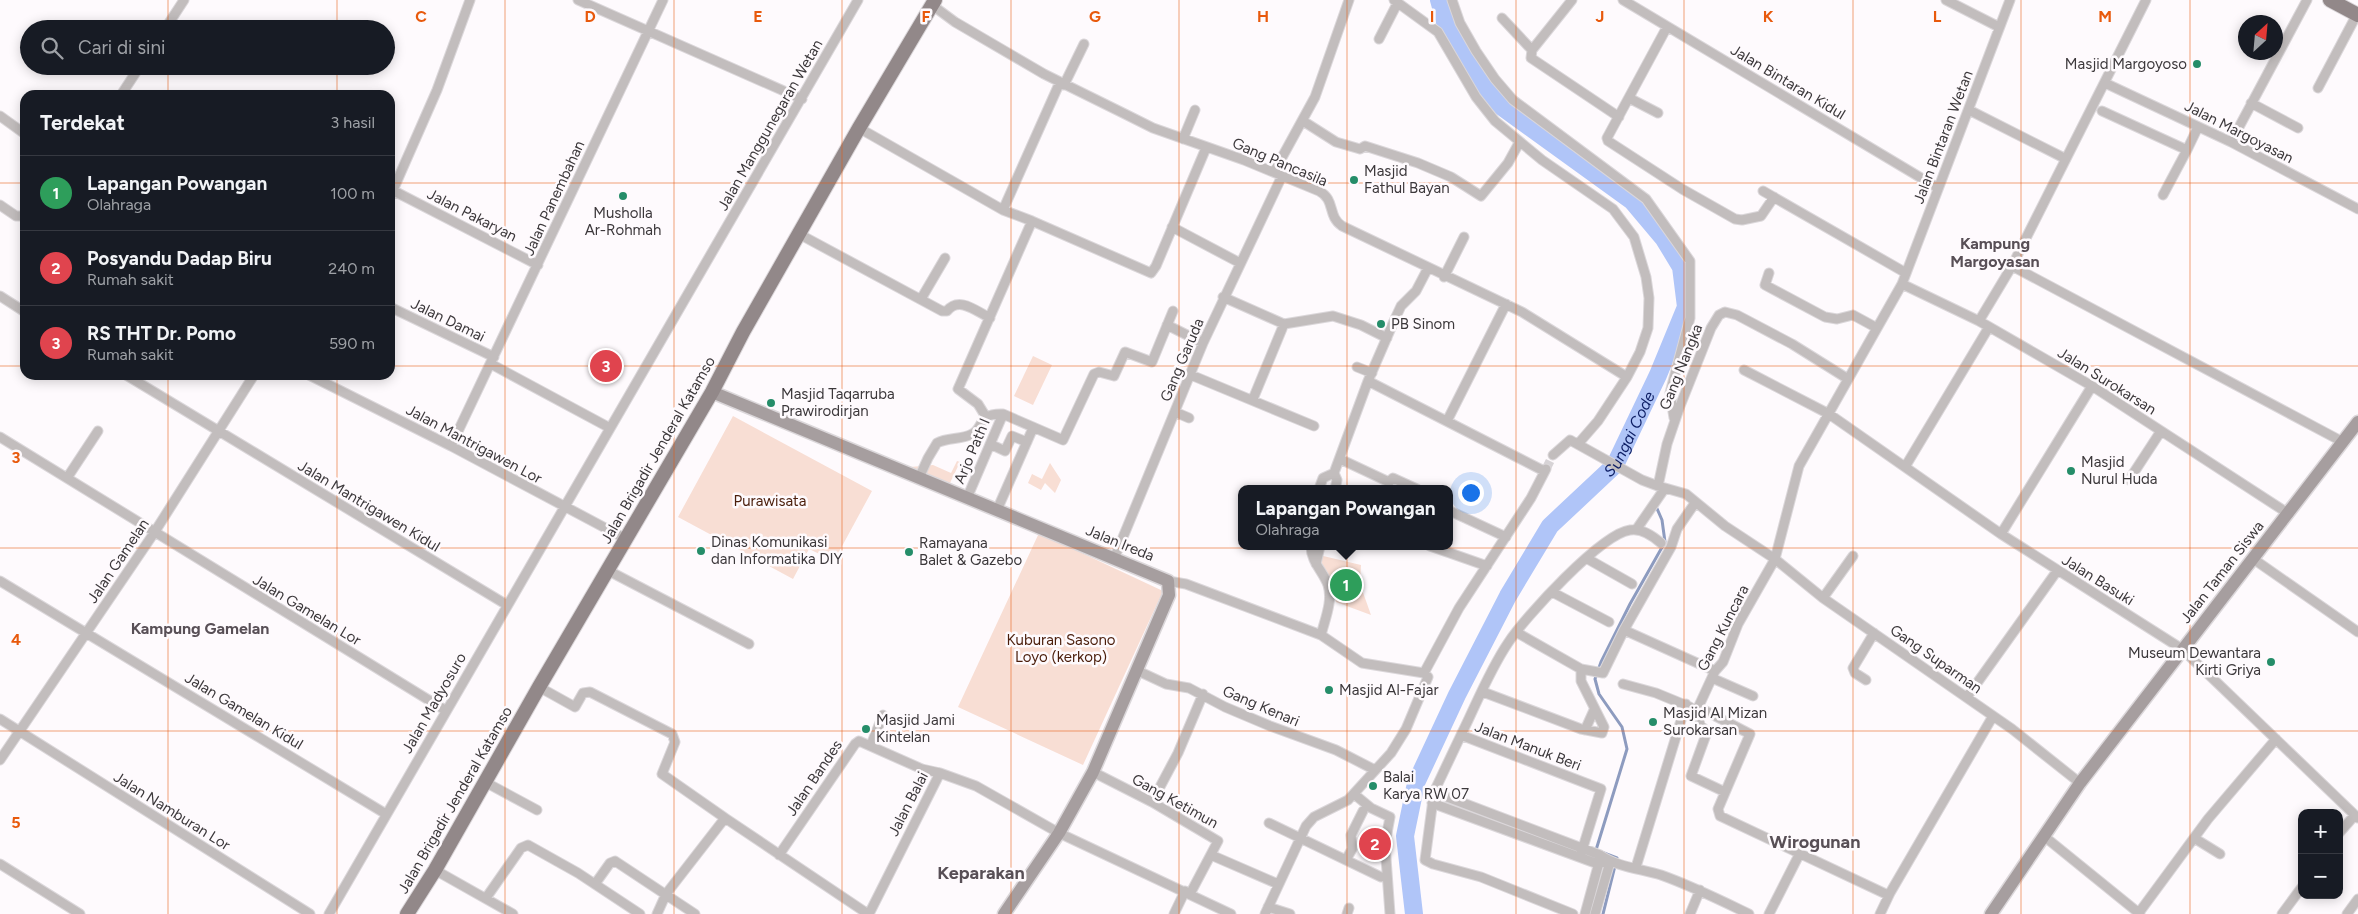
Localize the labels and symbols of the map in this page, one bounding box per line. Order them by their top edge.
text: C [415,7,427,26]
text: D [584,7,596,26]
text: E [753,7,763,26]
text: F [922,7,931,26]
text: G [1089,7,1101,26]
text: H [1257,7,1269,26]
text: I [1430,7,1434,26]
text: J [1596,7,1604,26]
text: K [1763,7,1774,26]
text: L [1933,7,1942,26]
text: M [2098,7,2112,26]
north arrow [2238,15,2283,60]
street label: Jalan Manggunegaran Wetan [714,36,826,214]
street label: Jalan Bintaran Kidul [1727,41,1849,123]
place label: Masjid Margoyoso [2065,55,2187,73]
marker: Masjid Margoyoso [2191,58,2203,70]
street label: Jalan Bintaran Wetan [1909,68,1977,206]
street label: Jalan Margoyasan [2182,97,2296,167]
street label: Gang Pancasila [1230,134,1330,190]
street label: Jalan Panembahan [519,138,589,258]
place label: Masjid Fathul Bayan [1364,162,1450,197]
marker: Masjid Fathul Bayan [1348,174,1360,186]
street label: Jalan Pakaryan [424,185,520,245]
marker: Musholla Ar-Rohmah [617,190,629,202]
place label: Musholla Ar-Rohmah [585,204,661,239]
district label: Kampung Margoyasan [1950,234,2040,271]
street label: Jalan Damai [408,294,488,346]
place label: PB Sinom [1391,315,1455,333]
street label: Gang Garuda [1156,316,1208,404]
marker: PB Sinom [1375,318,1387,330]
street label: Gang Nangka [1656,321,1706,413]
street label: Jalan Surokarsan [2054,344,2160,418]
pin: 3 [590,347,622,385]
street label: Jalan Brigadir Jenderal Katamso [597,353,719,547]
place label: Masjid Taqarruba Prawirodirjan [781,385,895,420]
water label: Sungai Code [1599,388,1658,480]
marker: Masjid Taqarruba Prawirodirjan [765,397,777,409]
street label: Jalan Mantrigawen Lor [403,401,545,487]
street label: Arjo Path I [950,415,994,487]
text: 3 [12,448,21,467]
place label: Masjid Nurul Huda [2081,453,2158,488]
street label: Jalan Mantrigawen Kidul [295,456,443,556]
marker: Masjid Nurul Huda [2065,465,2077,477]
your location [1458,480,1484,506]
park label: Purawisata [734,492,806,510]
street label: Jalan Gamelan [83,515,153,607]
street label: Jalan Taman Siswa [2176,517,2268,627]
street label: Jalan Ireda [1083,521,1157,565]
place label: Dinas Komunikasi dan Informatika DIY [711,533,843,568]
place label: Ramayana Balet & Gazebo [919,534,1022,569]
marker: Dinas Komunikasi dan Informatika DIY [695,545,707,557]
marker: Ramayana Balet & Gazebo [903,546,915,558]
street label: Jalan Basuki [2059,551,2137,609]
pin: 1 [1330,566,1362,604]
street label: Jalan Gamelan Lor [250,571,364,649]
street label: Gang Kuncara [1694,582,1752,674]
district label: Kampung Gamelan [131,619,269,638]
street label: Gang Suparman [1887,621,1985,697]
text: 4 [11,630,21,649]
park label: Kuburan Sasono Loyo (kerkop) [1006,631,1116,666]
place label: Museum Dewantara Kirti Griya [2128,644,2261,679]
street label: Jalan Madyosuro [398,649,470,756]
marker: Museum Dewantara Kirti Griya [2265,656,2277,668]
street label: Jalan Gamelan Kidul [182,669,306,753]
place label: Masjid Al-Fajar [1339,681,1439,699]
street label: Gang Kenari [1220,682,1302,730]
marker: Masjid Al-Fajar [1323,684,1335,696]
street label: Jalan Brigadir Jenderal Katamso [394,703,516,897]
place label: Masjid Al Mizan Surokarsan [1663,704,1767,739]
place label: Masjid Jami Kintelan [876,711,955,746]
marker: Masjid Al Mizan Surokarsan [1647,716,1659,728]
street label: Jalan Manuk Beri [1472,717,1584,775]
marker: Masjid Jami Kintelan [860,723,872,735]
street label: Jalan Bandes [782,737,846,819]
street label: Jalan Namburan Lor [110,768,234,854]
place label: Balai Karya RW 07 [1383,768,1469,803]
street label: Jalan Balai [884,769,932,839]
street label: Gang Ketimun [1129,770,1221,832]
marker: Balai Karya RW 07 [1367,780,1379,792]
text: 5 [11,813,21,832]
pin: 2 [1359,825,1391,863]
district label: Wirogunan [1770,831,1860,853]
district label: Keparakan [937,862,1025,884]

